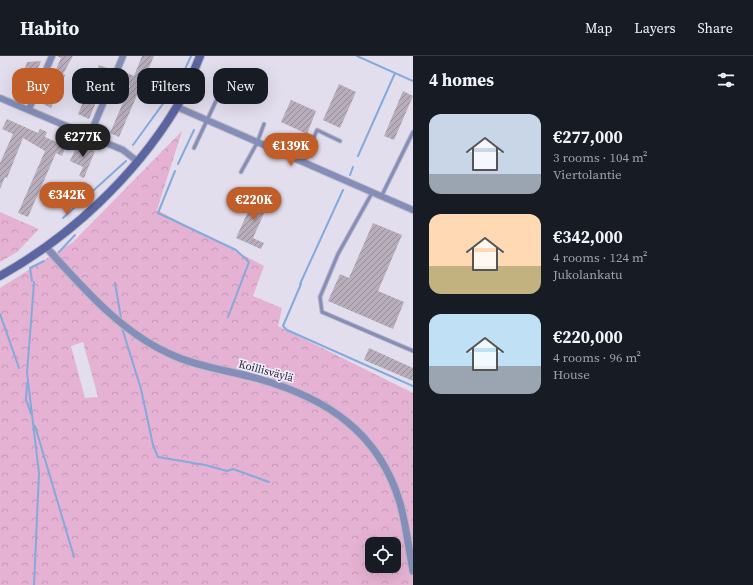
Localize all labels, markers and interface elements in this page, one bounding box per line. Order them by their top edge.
text: Habito [20,15,79,41]
text: Map [585,18,612,38]
text: Layers [634,18,676,38]
text: Share [698,18,733,38]
chip: Buy [12,68,64,104]
chip: Rent [72,68,129,104]
chip: Filters [137,68,205,104]
chip: New [213,68,268,104]
text: 4 homes [429,68,494,92]
icon: filters [715,69,737,91]
pin: €277K [55,124,111,158]
text: €277,000 [553,125,623,149]
text: €277K [64,128,102,145]
icon: home [461,130,509,178]
pin: €139K [263,133,319,167]
text: €139K [272,137,310,154]
text: 3 rooms · 104 m² [553,149,648,166]
text: Viertolantie [553,166,622,183]
pin: €342K [39,182,95,216]
text: €342K [48,186,86,203]
pin: €220K [226,187,282,221]
text: €220K [235,191,273,208]
text: €342,000 [553,225,623,249]
icon: home [461,230,509,278]
text: 4 rooms · 124 m² [553,249,648,266]
text: Jukolankatu [553,266,623,283]
text: €220,000 [553,325,623,349]
icon: home [461,330,509,378]
text: 4 rooms · 96 m² [553,349,641,366]
street label: Koillisväylä [237,356,295,386]
text: House [553,366,590,383]
map controls [365,537,401,573]
button: locate [365,537,401,573]

